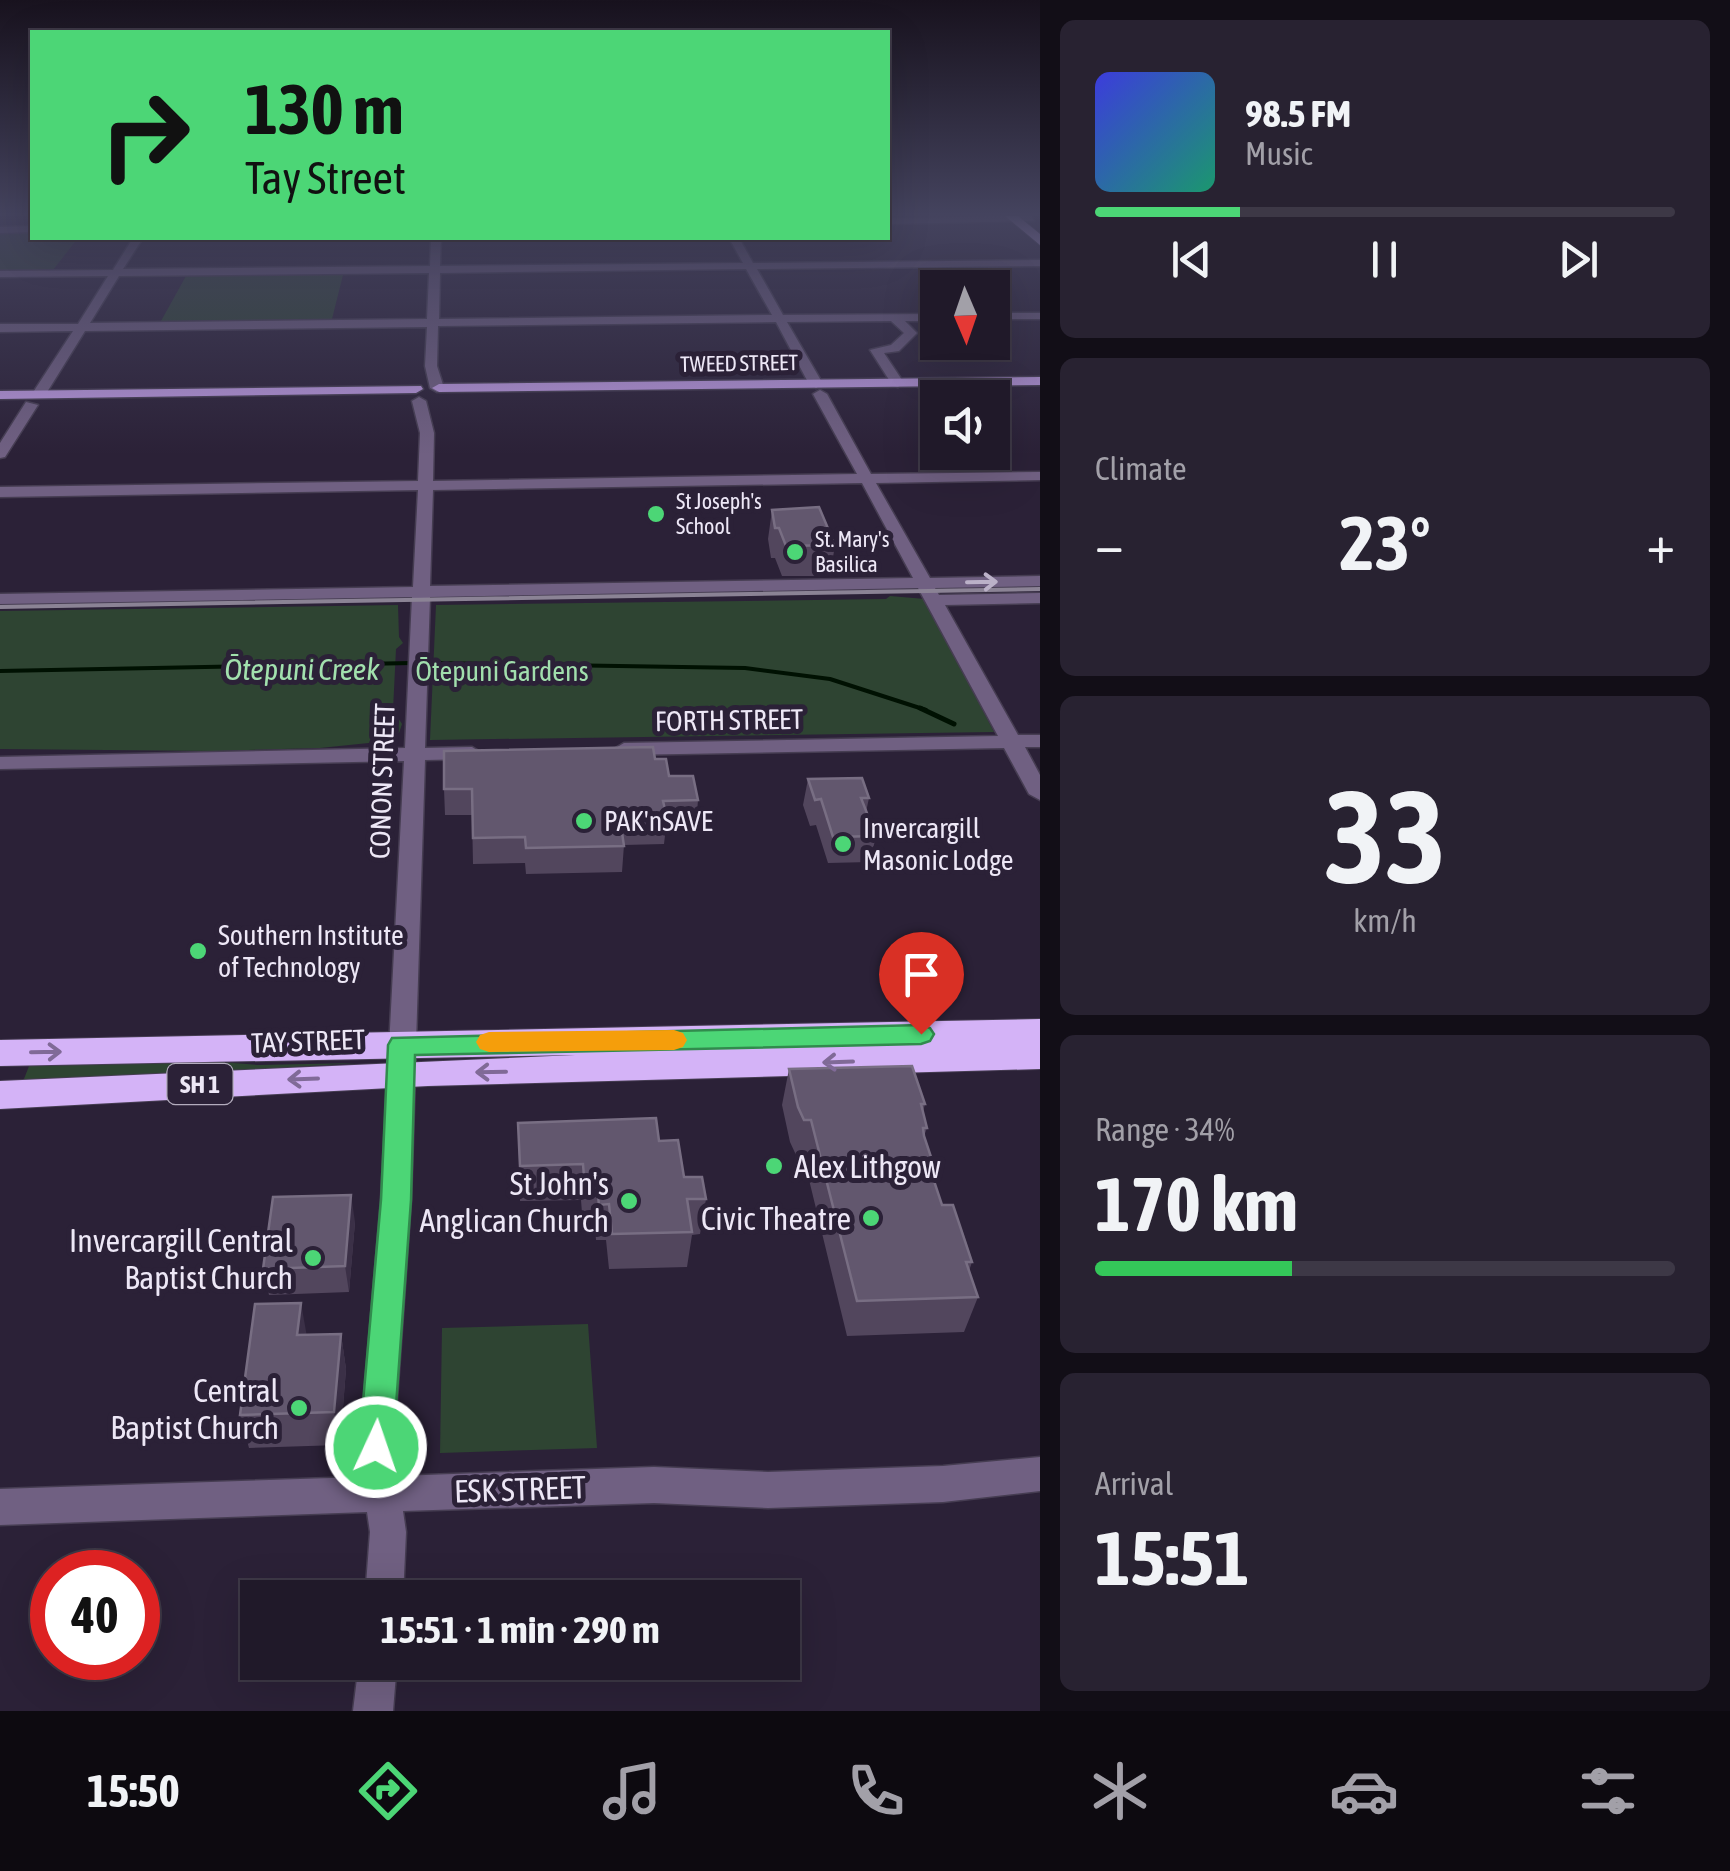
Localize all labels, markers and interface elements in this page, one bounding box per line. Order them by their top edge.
text: 130 m [245,69,404,149]
icon: right [80,70,210,200]
text: 98.5 FM [1245,92,1351,135]
text: Music [1245,135,1312,172]
text: Tay Street [245,152,406,204]
icon: previous [1164,232,1219,287]
icon: pause [1357,232,1412,287]
icon: next [1551,232,1606,287]
north arrow [920,270,1010,360]
map controls [920,270,1010,470]
street label: TWEED STREET [680,349,799,377]
button: sound [920,380,1010,470]
text: Climate [1095,450,1187,487]
place label: St Joseph's School [676,488,762,539]
text: 23° [1339,500,1431,586]
marker: St Joseph's School [645,503,667,525]
text: − [1095,512,1124,575]
text: + [1646,512,1675,575]
place label: St. Mary's Basilica [815,526,890,577]
marker: St. Mary's Basilica [784,541,806,563]
one-way arrow [966,572,998,592]
water label: Ōtepuni Creek [224,652,380,686]
park label: Ōtepuni Gardens [415,655,589,687]
street label: CONON STREET [363,703,401,859]
street label: FORTH STREET [655,703,803,737]
text: 33 [1324,762,1446,911]
place label: PAK'nSAVE [604,805,713,837]
marker: PAK'nSAVE [573,810,595,832]
place label: Invercargill Masonic Lodge [863,812,1014,876]
marker: Invercargill Masonic Lodge [832,833,854,855]
text: km/h [1353,902,1417,939]
place label: Southern Institute of Technology [218,919,404,983]
pin [879,932,964,1035]
marker: Southern Institute of Technology [187,940,209,962]
icon: arrive [894,947,949,1002]
street label: TAY STREET [250,1023,366,1059]
one-way arrow [30,1043,62,1062]
one-way arrow [822,1053,854,1072]
one-way arrow [475,1062,507,1081]
road number: SH 1 [168,1064,232,1104]
one-way arrow [288,1069,320,1088]
text: Range · 34% [1095,1111,1235,1148]
place label: Alex Lithgow [794,1148,941,1185]
marker: Alex Lithgow [763,1155,785,1177]
text: 170 km [1095,1161,1298,1247]
place label: St John's Anglican Church [419,1165,609,1239]
marker: St John's Anglican Church [618,1190,640,1212]
place label: Civic Theatre [701,1200,851,1237]
marker: Civic Theatre [860,1207,882,1229]
place label: Invercargill Central Baptist Church [69,1222,294,1296]
marker: Invercargill Central Baptist Church [302,1247,324,1269]
place label: Central Baptist Church [110,1372,280,1446]
position arrow [324,1395,428,1499]
marker: Central Baptist Church [288,1397,310,1419]
text: Arrival [1095,1465,1173,1502]
street label: ESK STREET [453,1468,587,1510]
text: 15:51 [1095,1515,1249,1601]
speed limit sign: 40 [30,1550,160,1680]
text: 15:51 · 1 min · 290 m [380,1608,660,1651]
icon: directions [353,1756,423,1826]
icon: music [597,1756,667,1826]
icon: phone [841,1756,911,1826]
icon: climate [1085,1756,1155,1826]
icon: car [1329,1756,1399,1826]
icon: filters [1573,1756,1643,1826]
text: 15:50 [87,1765,180,1817]

